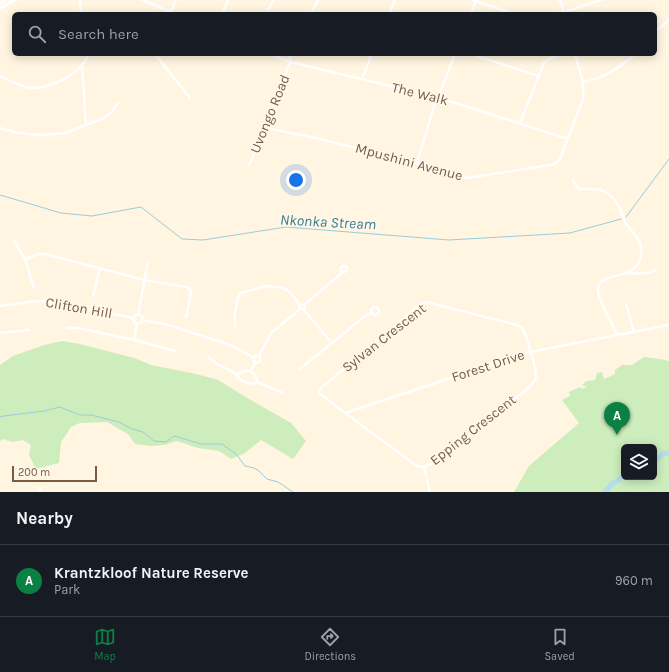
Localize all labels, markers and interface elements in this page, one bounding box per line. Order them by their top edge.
search box [12,12,657,56]
icon: search [26,23,48,45]
text: Search here [58,25,139,43]
street label: Uvongo Road [246,72,294,156]
street label: The Walk [390,79,450,109]
street label: Mpushini Avenue [353,139,465,185]
your location [286,170,306,190]
water label: Nkonka Stream [279,210,377,234]
street label: Clifton Hill [44,294,114,322]
street label: Sylvan Crescent [339,300,429,376]
street label: Forest Drive [449,346,527,386]
street label: Epping Crescent [427,391,519,469]
pin: A [604,402,630,435]
map controls [621,444,657,480]
button: layers [621,444,657,480]
scale bar [12,464,97,483]
text: 200 m [18,466,50,479]
text: Nearby [16,508,73,528]
text: Krantzkloof Nature Reserve [54,564,248,582]
text: A [25,573,33,588]
text: 960 m [615,573,653,588]
text: Park [54,582,80,597]
tab: Map [94,626,116,663]
tab: Directions [304,626,356,663]
tab: Saved [544,626,575,663]

